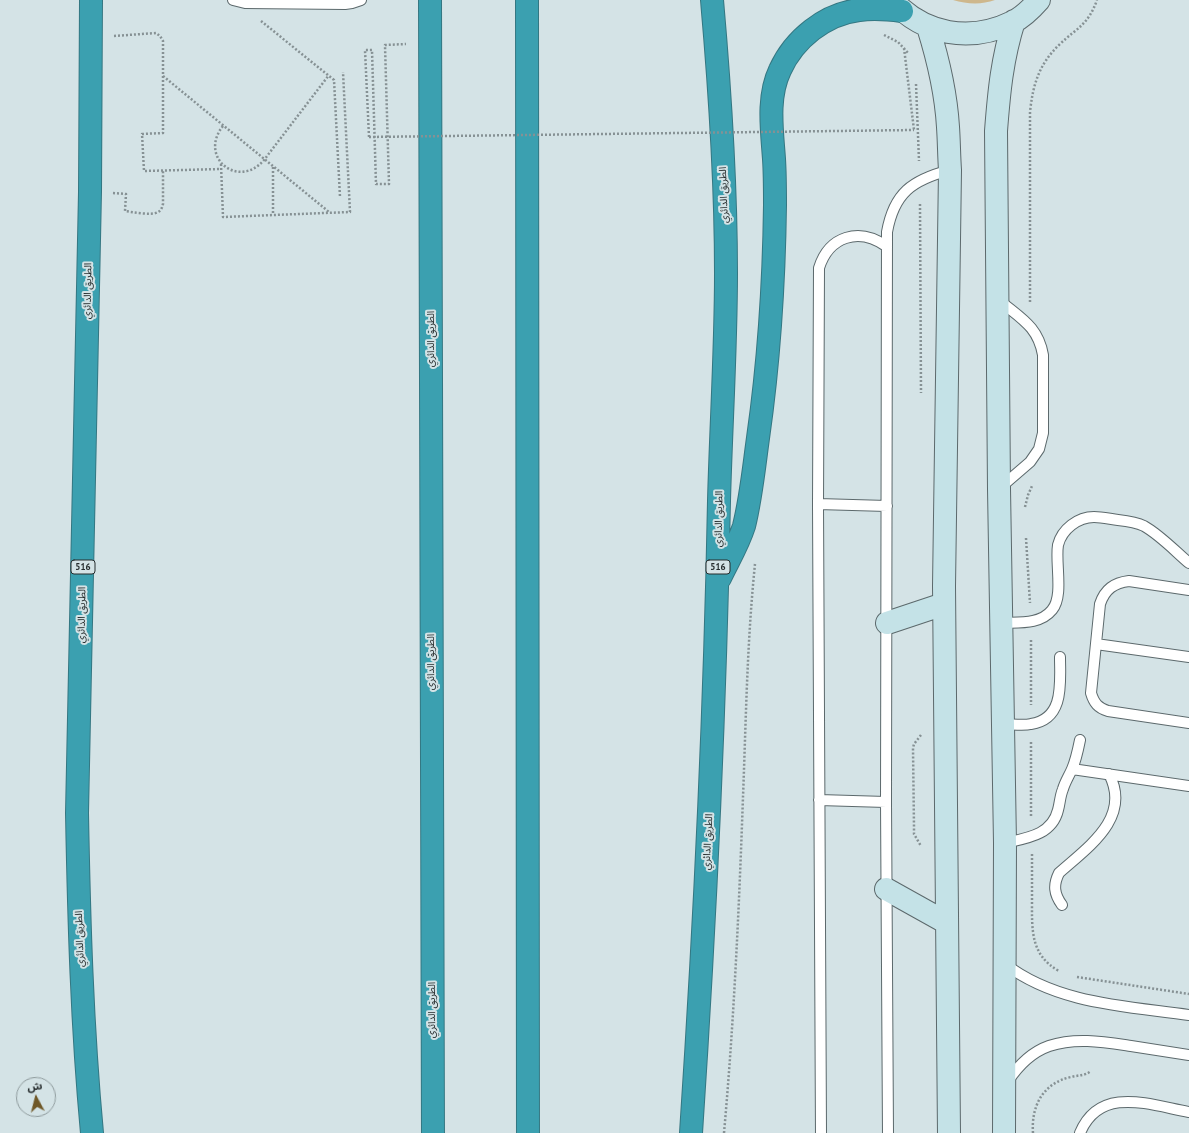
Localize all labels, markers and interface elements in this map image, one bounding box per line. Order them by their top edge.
street label: الطريق الدائري [717,167,731,223]
street label: الطريق الدائري [82,263,94,319]
street label: الطريق الدائري [425,311,437,367]
street label: الطريق الدائري [713,491,725,547]
road number: 516 [71,560,95,574]
road number: 516 [706,560,730,574]
street label: الطريق الدائري [76,587,88,643]
street label: الطريق الدائري [425,634,437,690]
street label: الطريق الدائري [701,814,715,870]
street label: الطريق الدائري [73,911,87,967]
street label: الطريق الدائري [426,982,438,1038]
north arrow [16,1077,56,1117]
text: ش [26,1078,43,1094]

